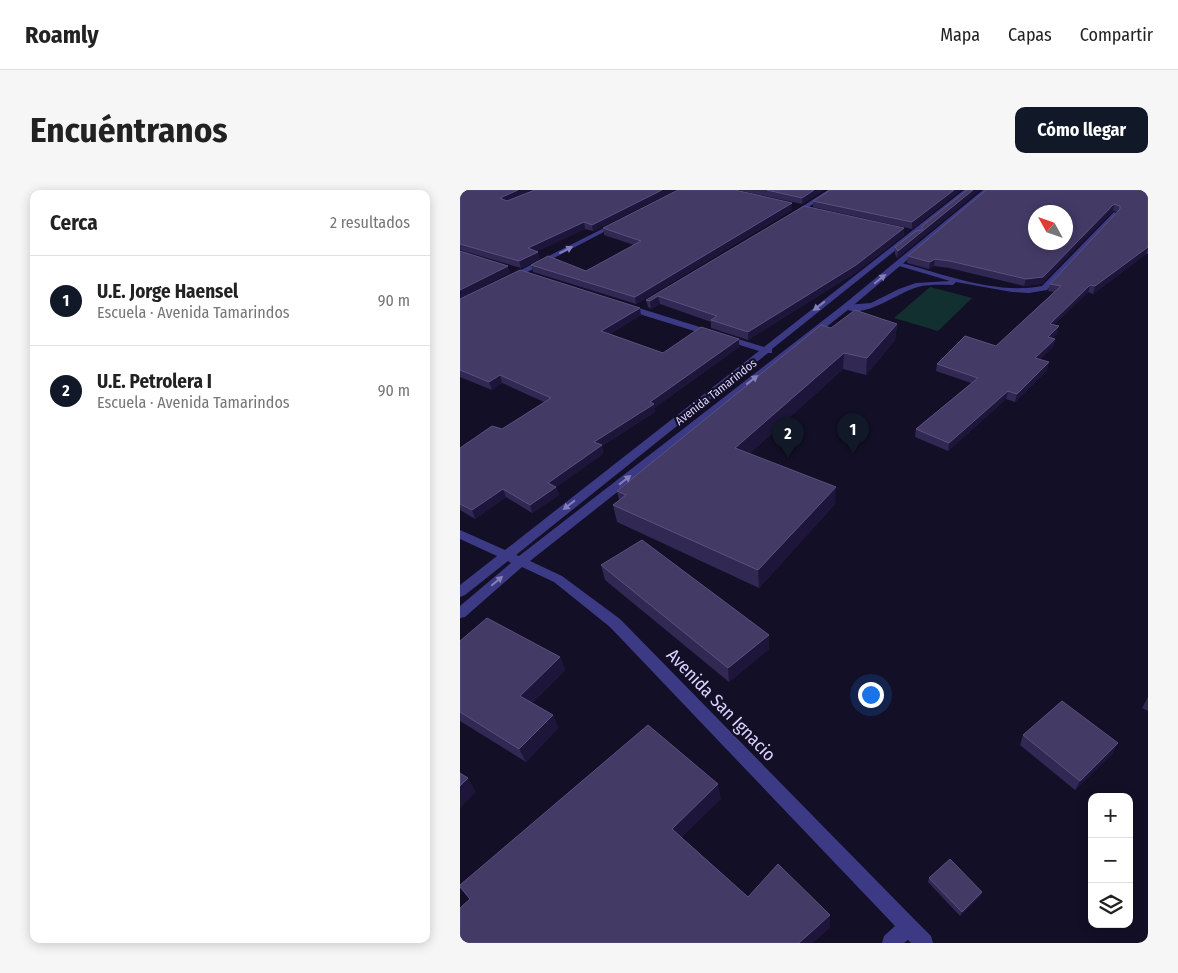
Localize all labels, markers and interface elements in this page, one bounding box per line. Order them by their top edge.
text: Roamly [25,21,99,49]
text: Mapa [940,24,980,46]
text: Capas [1008,24,1052,46]
text: Compartir [1080,24,1153,46]
button: Cómo llegar [1015,107,1148,153]
text: Encuéntranos [30,109,228,151]
north arrow [1028,205,1073,250]
text: Cerca [50,210,98,236]
text: 2 resultados [330,213,410,232]
one-way arrow [558,246,573,254]
one-way arrow [873,274,886,285]
text: U.E. Jorge Haensel [97,280,238,303]
text: 1 [63,291,69,310]
text: 90 m [378,291,410,310]
one-way arrow [813,301,826,312]
text: Escuela · Avenida Tamarindos [97,303,290,322]
street label: Avenida Tamarindos [673,356,759,428]
text: U.E. Petrolera I [97,370,212,393]
one-way arrow [746,374,759,385]
text: 2 [62,381,70,400]
text: 90 m [378,381,410,400]
text: Escuela · Avenida Tamarindos [97,393,290,412]
pin: 1 [837,413,869,454]
pin: 2 [772,417,804,458]
one-way arrow [618,475,631,486]
one-way arrow [562,500,575,510]
one-way arrow [491,576,504,587]
street label: Avenida San Ignacio [662,644,780,766]
your location [858,682,884,708]
map controls [1088,793,1133,928]
button: + [1088,793,1133,838]
button: − [1088,838,1133,883]
button: layers [1088,883,1133,928]

